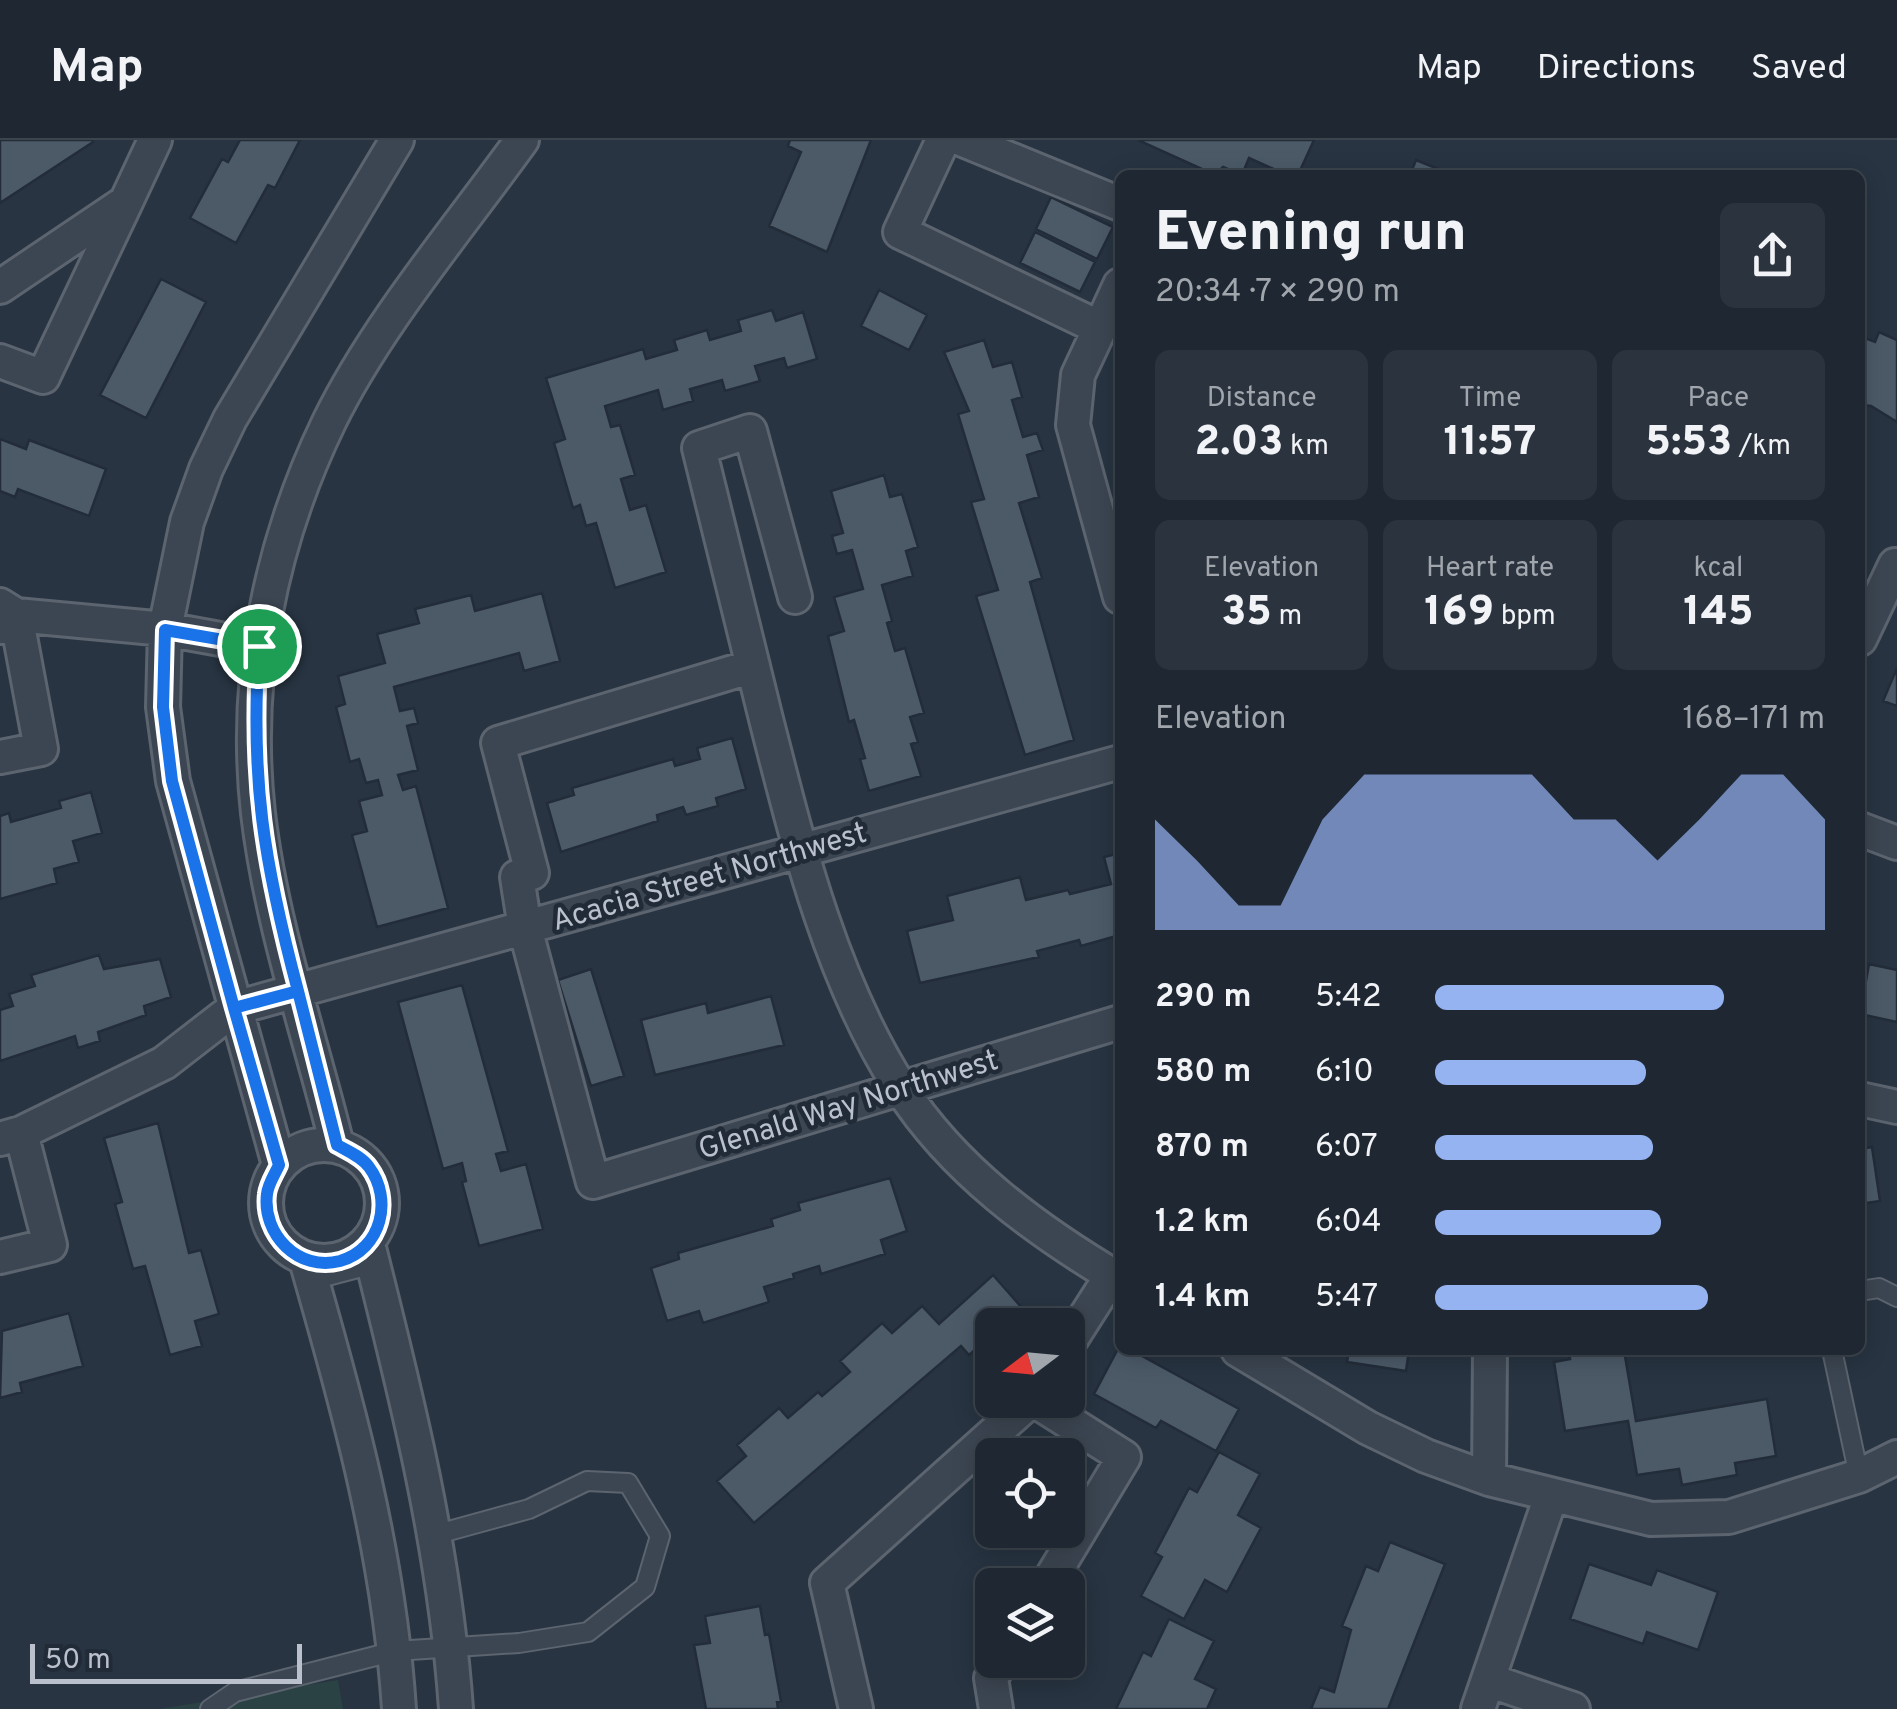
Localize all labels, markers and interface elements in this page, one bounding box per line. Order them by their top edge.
text: Map [50,39,144,99]
text: Map [1416,47,1482,91]
text: Directions [1537,47,1696,91]
text: Saved [1751,47,1847,91]
text: Evening run [1155,200,1467,270]
button: share [1720,203,1825,308]
text: 20:34 · 7 × 290 m [1155,273,1400,313]
text: Distance [1207,381,1317,417]
text: Time [1459,381,1521,417]
text: Pace [1688,381,1749,417]
text: 2.03 [1194,417,1284,470]
text: 11:57 [1443,417,1537,470]
text: 5:53 [1646,417,1732,470]
text: km [1284,429,1329,465]
text: /km [1732,429,1791,465]
text: Elevation [1204,551,1319,587]
text: Heart rate [1426,551,1554,587]
text: kcal [1693,551,1743,587]
text: 35 [1221,587,1272,640]
text: 169 [1424,587,1494,640]
text: 145 [1683,587,1753,640]
text: m [1272,599,1302,635]
text: bpm [1494,599,1556,635]
pin [217,604,302,689]
icon: arrive [232,619,287,674]
text: Elevation [1155,700,1287,740]
text: 168–171 m [1683,700,1825,740]
street label: Acacia Street Northwest [548,816,871,941]
text: 290 m [1155,978,1251,1018]
text: 5:42 [1315,978,1382,1018]
street label: Glenald Way Northwest [694,1043,1003,1170]
text: 580 m [1155,1053,1251,1093]
text: 6:10 [1315,1053,1374,1093]
text: 870 m [1155,1128,1249,1168]
text: 6:07 [1315,1128,1378,1168]
text: 1.2 km [1155,1203,1249,1243]
text: 6:04 [1315,1203,1382,1243]
text: 1.4 km [1155,1278,1250,1318]
text: 5:47 [1315,1278,1378,1318]
north arrow [975,1308,1085,1418]
map controls [975,1308,1085,1678]
button: locate [975,1438,1085,1548]
button: layers [975,1568,1085,1678]
scale bar [30,1639,302,1684]
text: 50 m [45,1643,111,1679]

